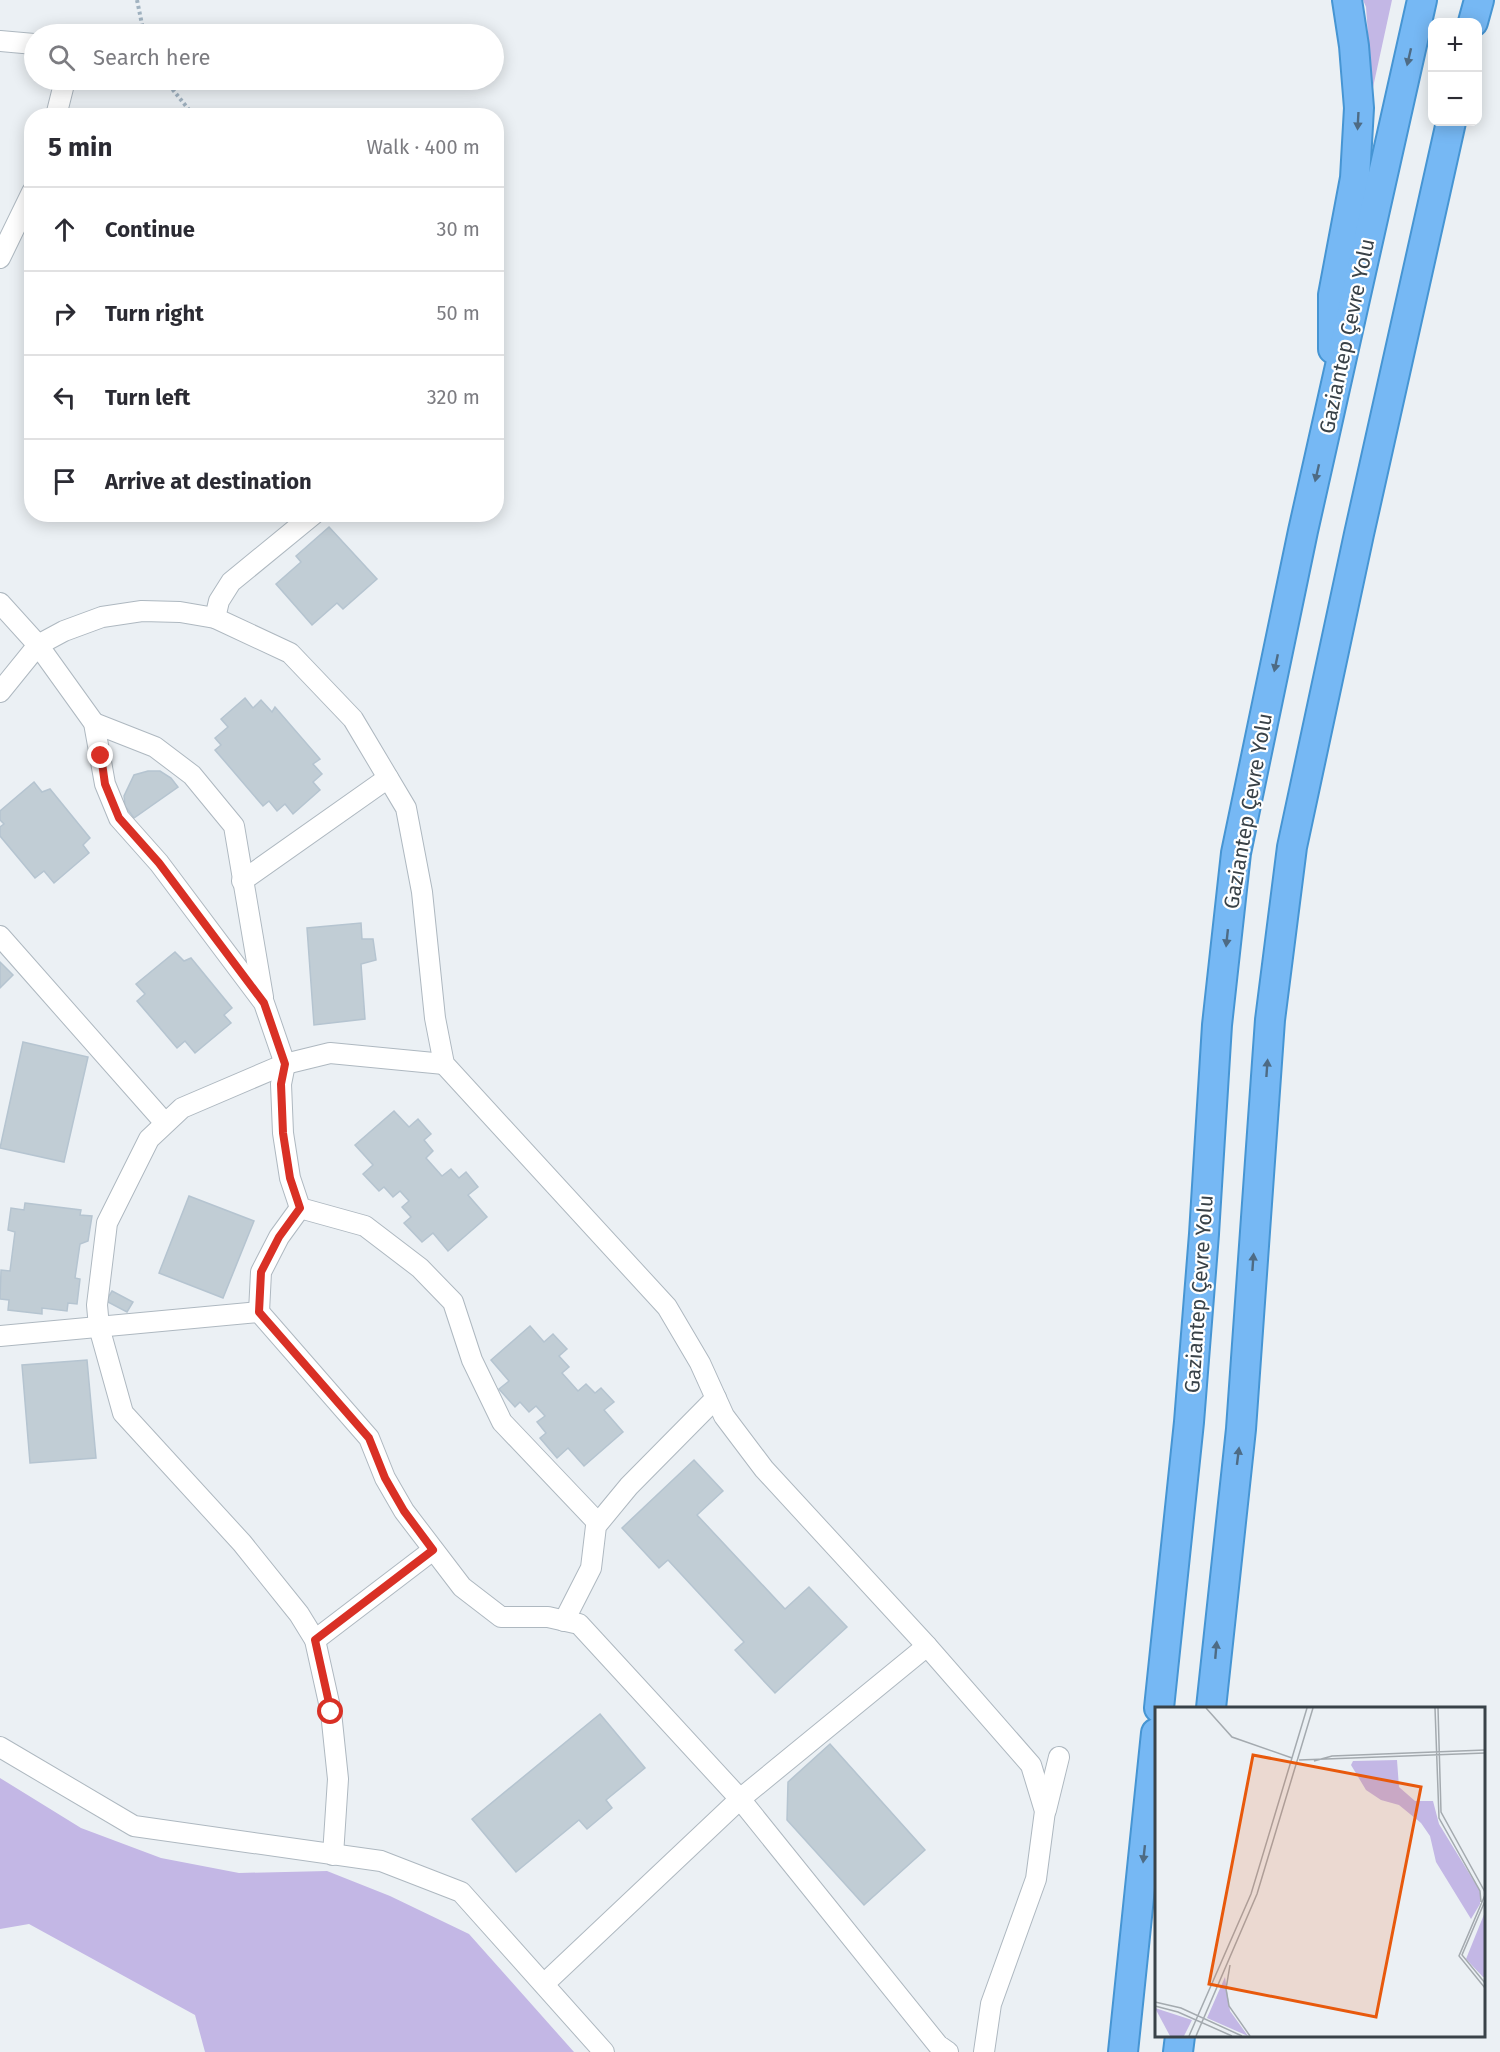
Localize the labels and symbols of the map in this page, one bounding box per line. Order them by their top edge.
one-way arrow [1404,48,1414,66]
one-way arrow [1353,111,1363,130]
street label: Gaziantep Çevre Yolu [1314,236,1380,436]
one-way arrow [1311,464,1321,482]
one-way arrow [1270,654,1280,673]
street label: Gaziantep Çevre Yolu [1218,711,1278,911]
route end [87,742,113,768]
one-way arrow [1222,928,1232,947]
one-way arrow [1262,1058,1272,1077]
street label: Gaziantep Çevre Yolu [1179,1194,1219,1394]
one-way arrow [1248,1253,1258,1272]
one-way arrow [1233,1447,1242,1466]
one-way arrow [1211,1641,1221,1660]
route start [317,1698,343,1724]
inset map [1155,1707,1485,2037]
one-way arrow [1139,1845,1149,1864]

